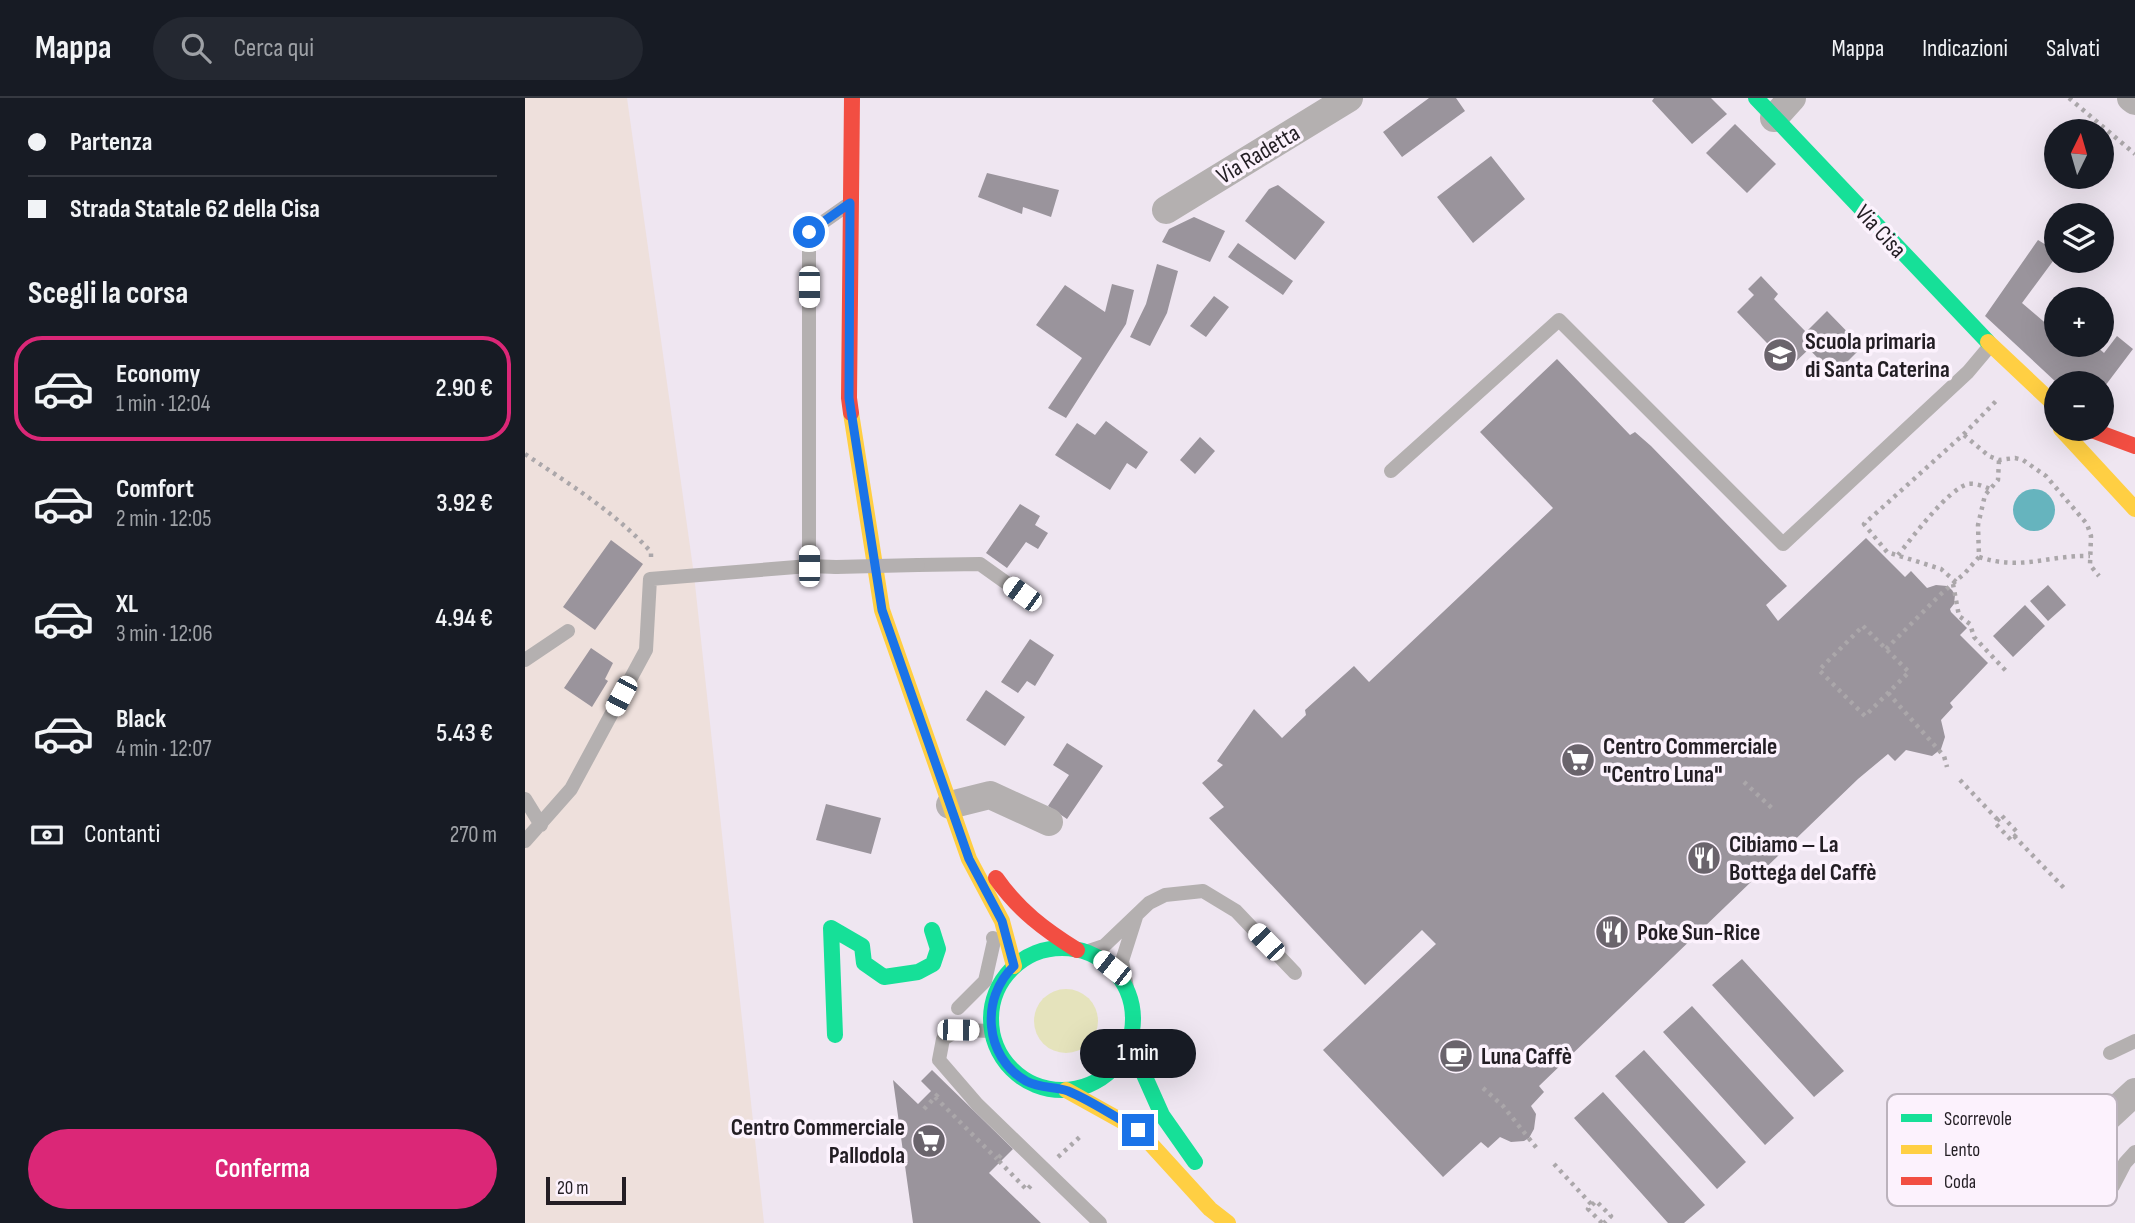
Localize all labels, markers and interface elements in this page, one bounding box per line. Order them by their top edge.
search box [153,17,643,80]
text: Mappa [35,28,111,68]
icon: search [177,29,215,67]
text: Cerca qui [233,33,314,64]
text: Mappa [1832,34,1884,63]
text: Indicazioni [1922,34,2008,63]
text: Salvati [2046,34,2100,63]
street label: Via Radetta [1212,118,1305,190]
north arrow [2044,119,2114,189]
map controls [2044,119,2114,441]
text: Partenza [70,127,152,158]
text: Strada Statale 62 della Cisa [70,194,320,225]
street label: Via Cisa [1849,199,1912,264]
button: layers [2044,203,2114,273]
route start [793,216,825,248]
car [799,266,820,308]
text: Scegli la corsa [28,274,188,313]
button: + [2044,287,2114,357]
place label: Scuola primaria di Santa Caterina [1805,327,1950,384]
school or university icon: Scuola primaria di Santa Caterina [1761,336,1799,374]
icon: car [32,357,95,420]
text: Economy [116,359,200,390]
button: − [2044,371,2114,441]
text: 2.90 € [436,373,493,404]
text: 1 min · 12:04 [116,390,210,418]
icon: car [32,472,95,535]
text: Comfort [116,474,194,505]
text: 3.92 € [436,488,493,519]
text: 2 min · 12:05 [116,505,212,533]
car [799,545,820,587]
car [999,573,1046,615]
icon: car [32,587,95,650]
text: XL [116,589,138,620]
text: 4.94 € [436,603,493,634]
text: 3 min · 12:06 [116,620,213,648]
car [602,673,641,719]
icon: car [32,702,95,765]
text: Black [116,704,166,735]
text: 5.43 € [436,718,493,749]
place label: Centro Commerciale "Centro Luna" [1603,732,1777,789]
text: 4 min · 12:07 [116,735,212,763]
supermarket icon: Centro Commerciale "Centro Luna" [1559,741,1597,779]
icon: cash [28,816,66,854]
text: Contanti [84,819,160,850]
text: 270 m [450,821,497,849]
place label: Cibiamo – La Bottega del Caffè [1729,830,1876,887]
restaurant icon: Cibiamo – La Bottega del Caffè [1685,839,1723,877]
restaurant icon: Poke Sun-Rice [1593,913,1631,951]
place label: Poke Sun-Rice [1637,918,1760,947]
car [1244,920,1289,964]
car [1089,947,1136,989]
car [937,1019,980,1041]
callout: 1 min [1080,1028,1196,1077]
cafe icon: Luna Caffè [1437,1037,1475,1075]
text: 1 min [1117,1039,1159,1067]
place label: Luna Caffè [1481,1042,1572,1071]
legend [1887,1094,2117,1206]
text: Scorrevole [1944,1108,2012,1131]
place label: Centro Commerciale Pallodola [731,1113,905,1170]
route end [1122,1114,1154,1146]
supermarket icon: Centro Commerciale Pallodola [910,1122,948,1160]
button: Conferma [28,1129,497,1209]
text: Lento [1944,1139,1980,1162]
text: Coda [1944,1171,1976,1194]
scale bar [546,1174,627,1206]
text: 20 m [557,1177,589,1200]

